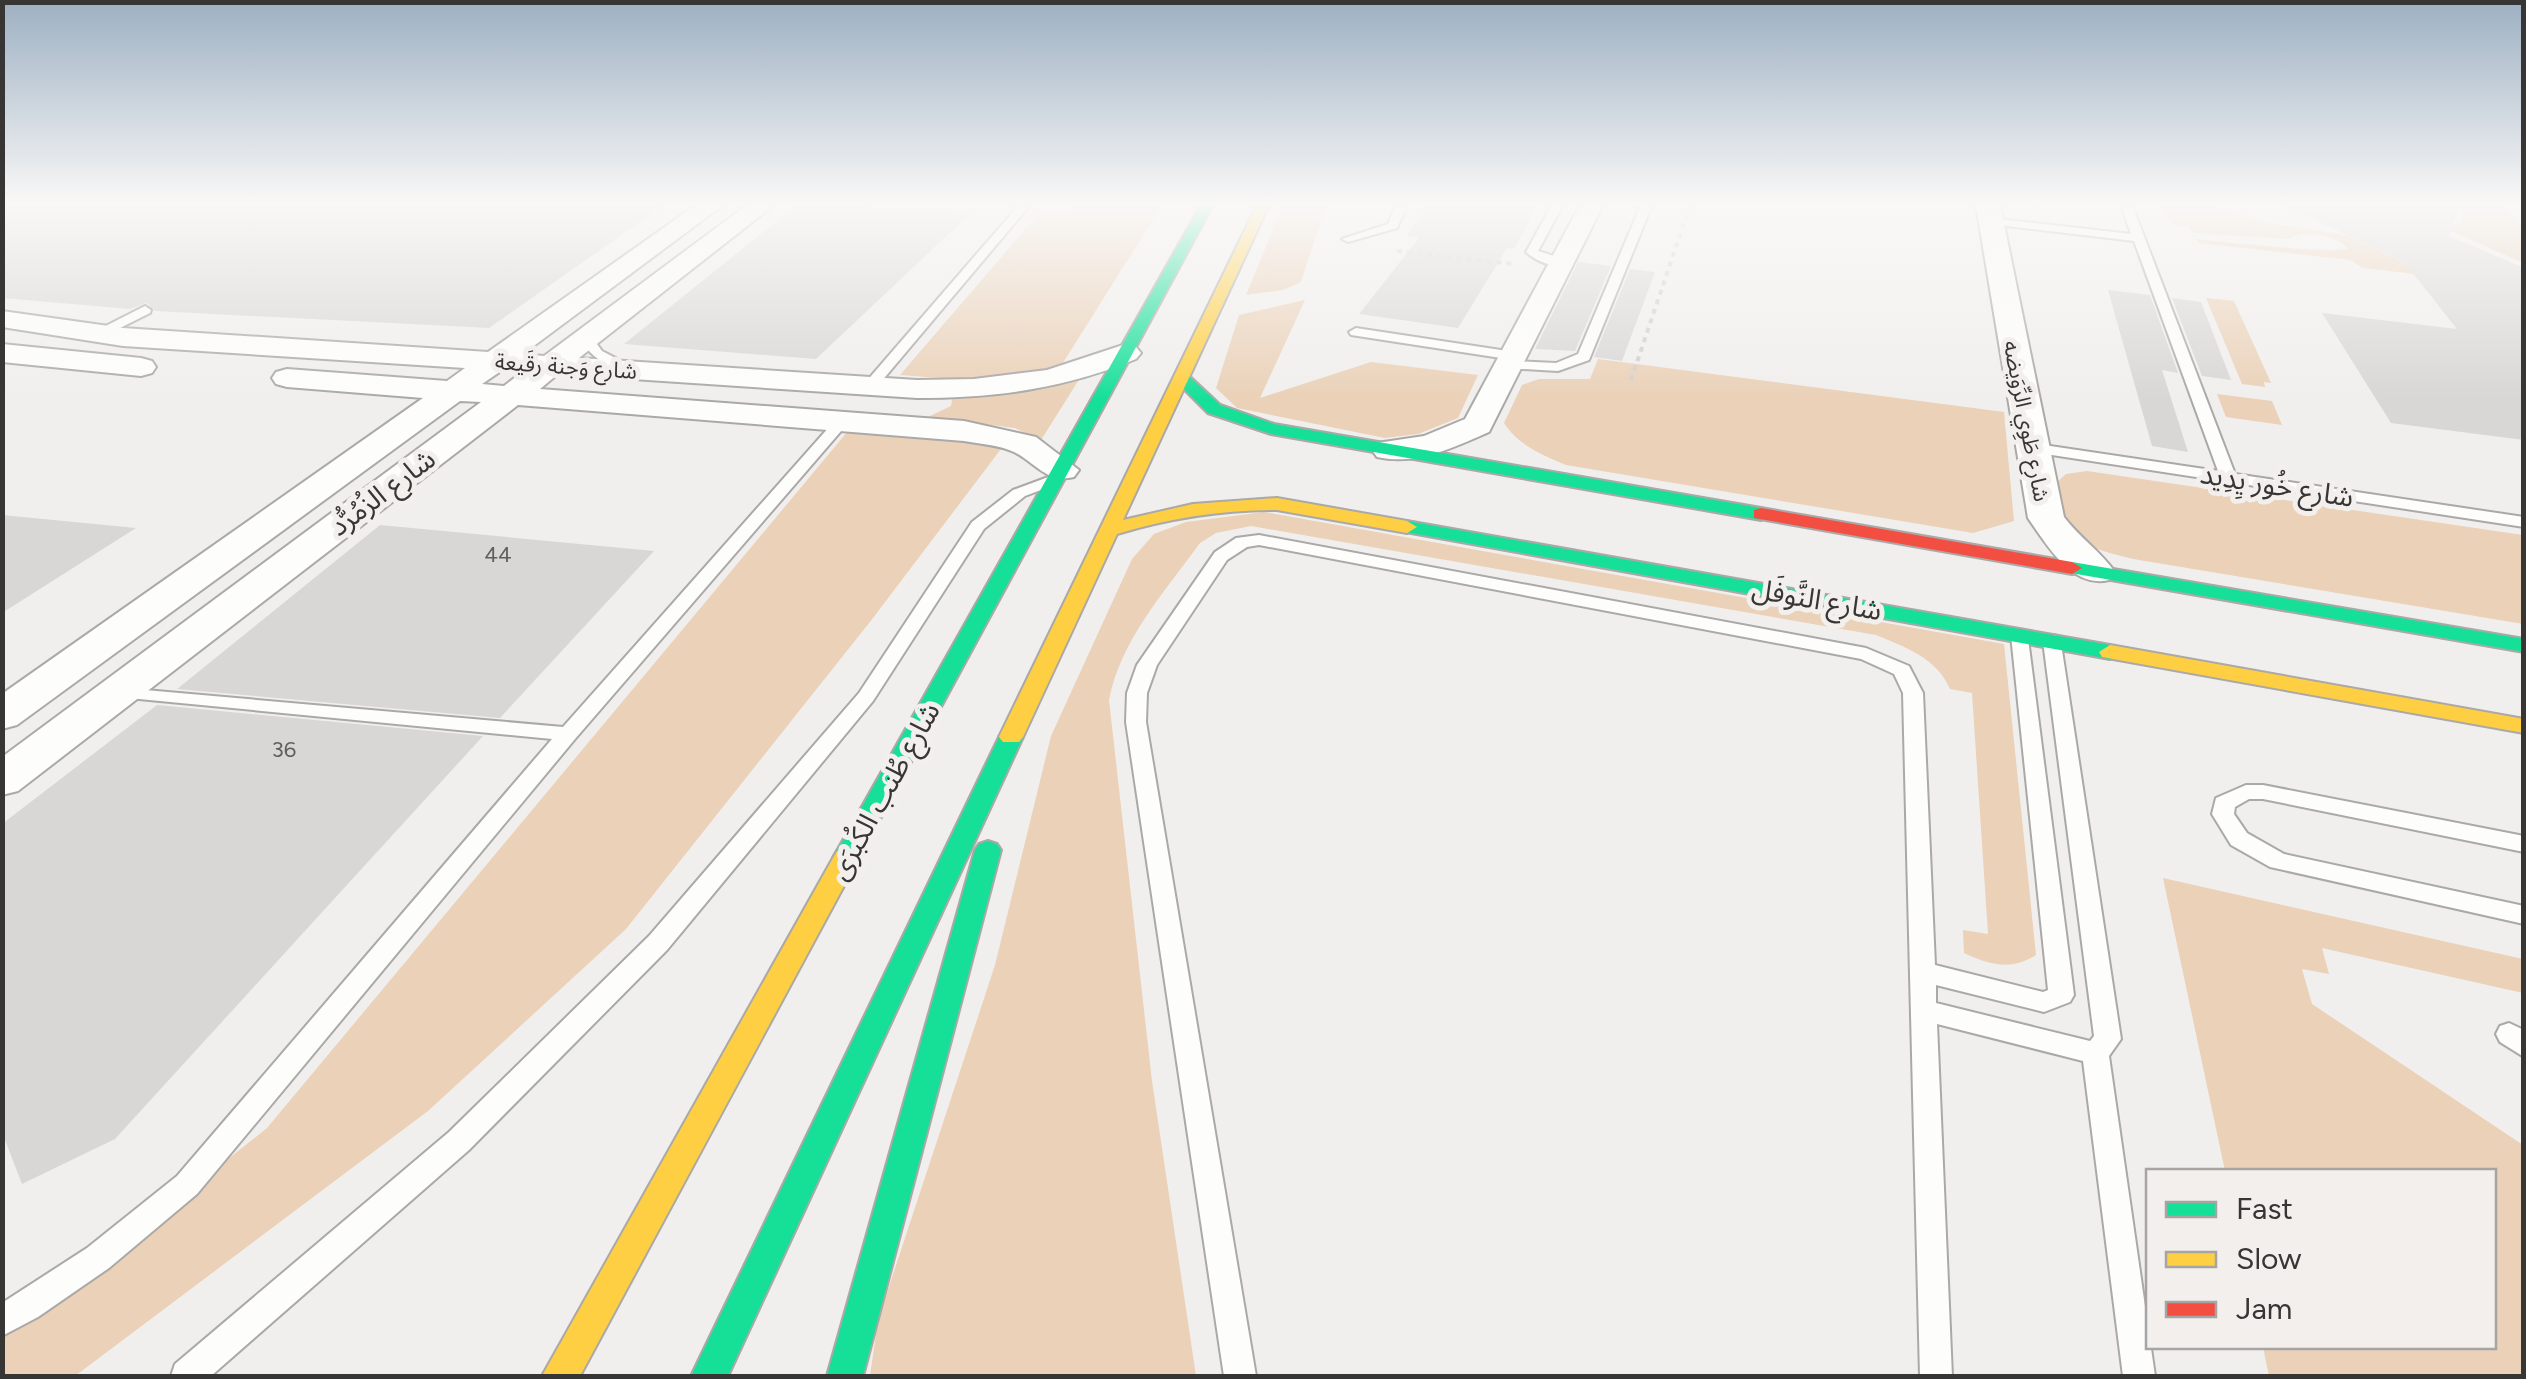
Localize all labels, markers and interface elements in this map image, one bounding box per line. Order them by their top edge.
street label: شارع طَوِي الرِّوَيضه [1994,338,2055,504]
street label: شارع وَجنة رقَيعة [494,348,638,388]
street label: شارع الزُمُرُّد [322,441,444,546]
street label: شارع خُور يِدِيد [2197,456,2356,518]
house number: 44 [484,541,512,568]
street label: شارع النَّوفَل [1749,570,1885,631]
street label: شارع طُنب الكُبرَى [820,696,950,888]
house number: 36 [272,736,296,763]
legend [2146,1169,2496,1349]
text: Fast [2236,1190,2293,1227]
text: Slow [2236,1240,2302,1277]
text: Jam [2236,1290,2292,1327]

